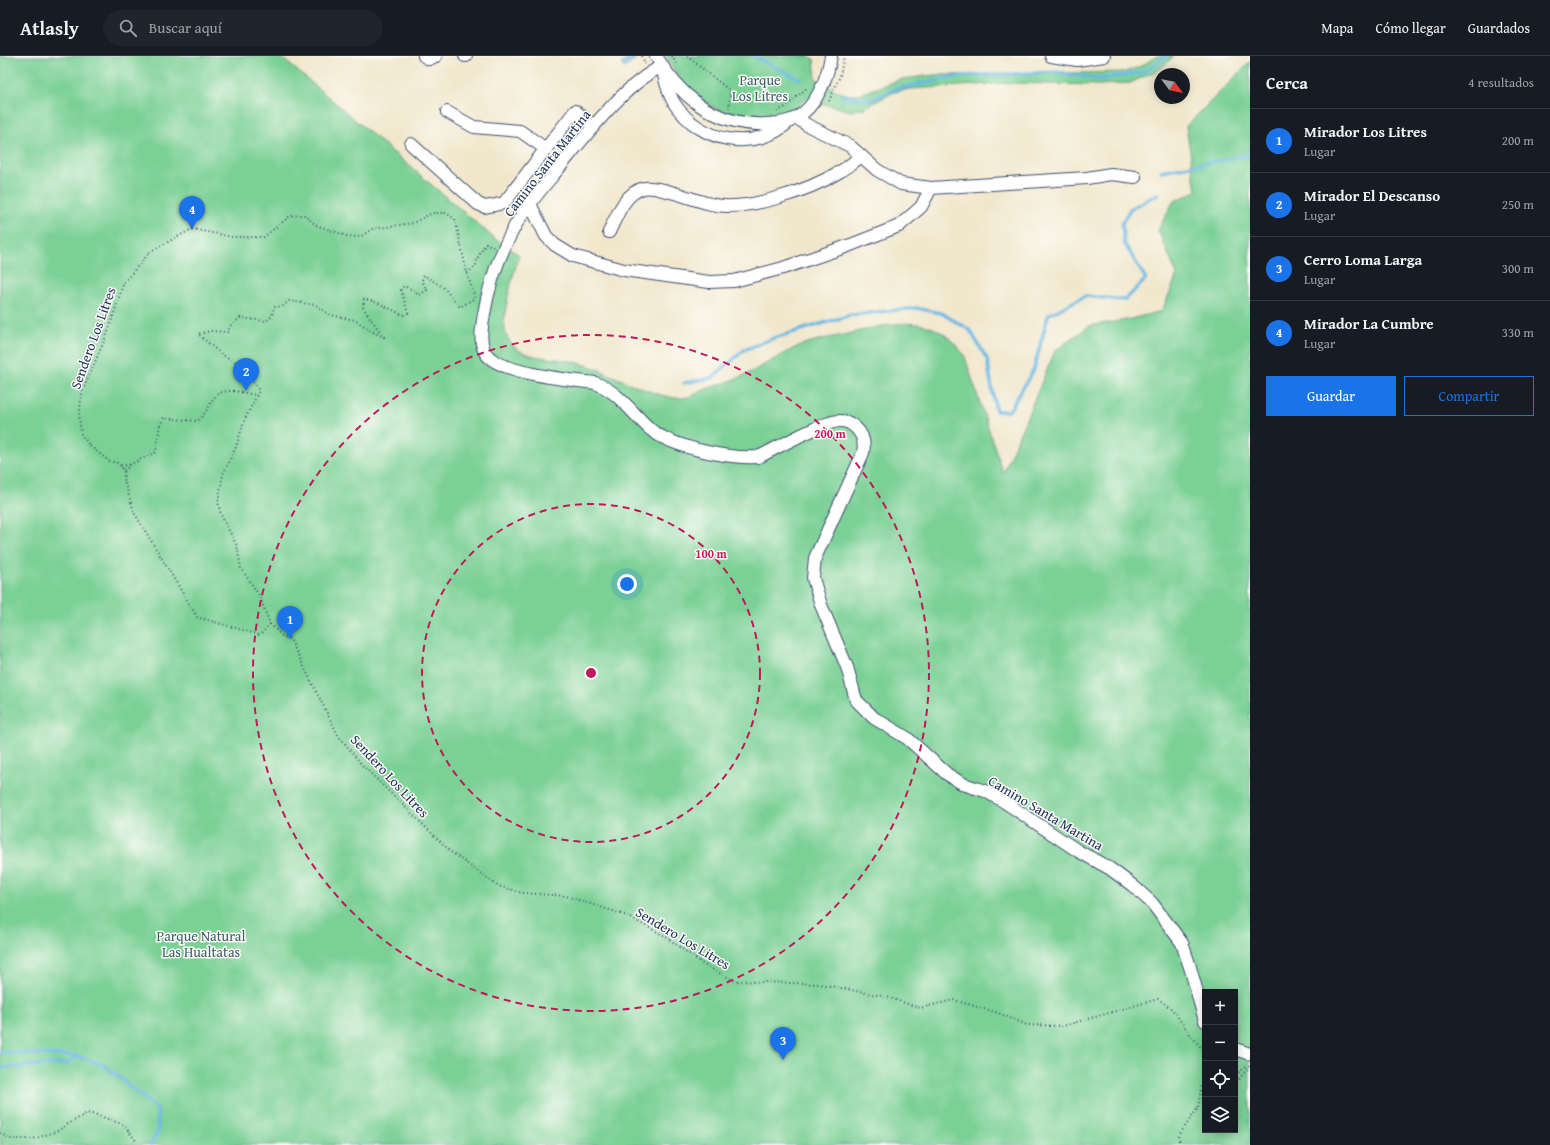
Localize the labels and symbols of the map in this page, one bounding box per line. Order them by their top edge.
north arrow [1154,68,1190,104]
park label: Parque Los Litres [732,70,788,106]
street label: Camino Santa Martina [499,105,595,221]
pin: 4 [179,196,205,229]
street label: Sendero Los Litres [65,284,121,392]
pin: 2 [233,358,259,391]
text: 200 m [814,425,847,442]
text: 100 m [695,545,728,562]
your location [617,574,637,594]
pin: 1 [277,606,303,639]
centre of rings [584,666,598,680]
street label: Sendero Los Litres [346,730,434,822]
street label: Camino Santa Martina [985,771,1108,855]
street label: Sendero Los Litres [632,902,734,974]
park label: Parque Natural Las Hualtatas [157,926,245,962]
pin: 3 [770,1027,796,1060]

